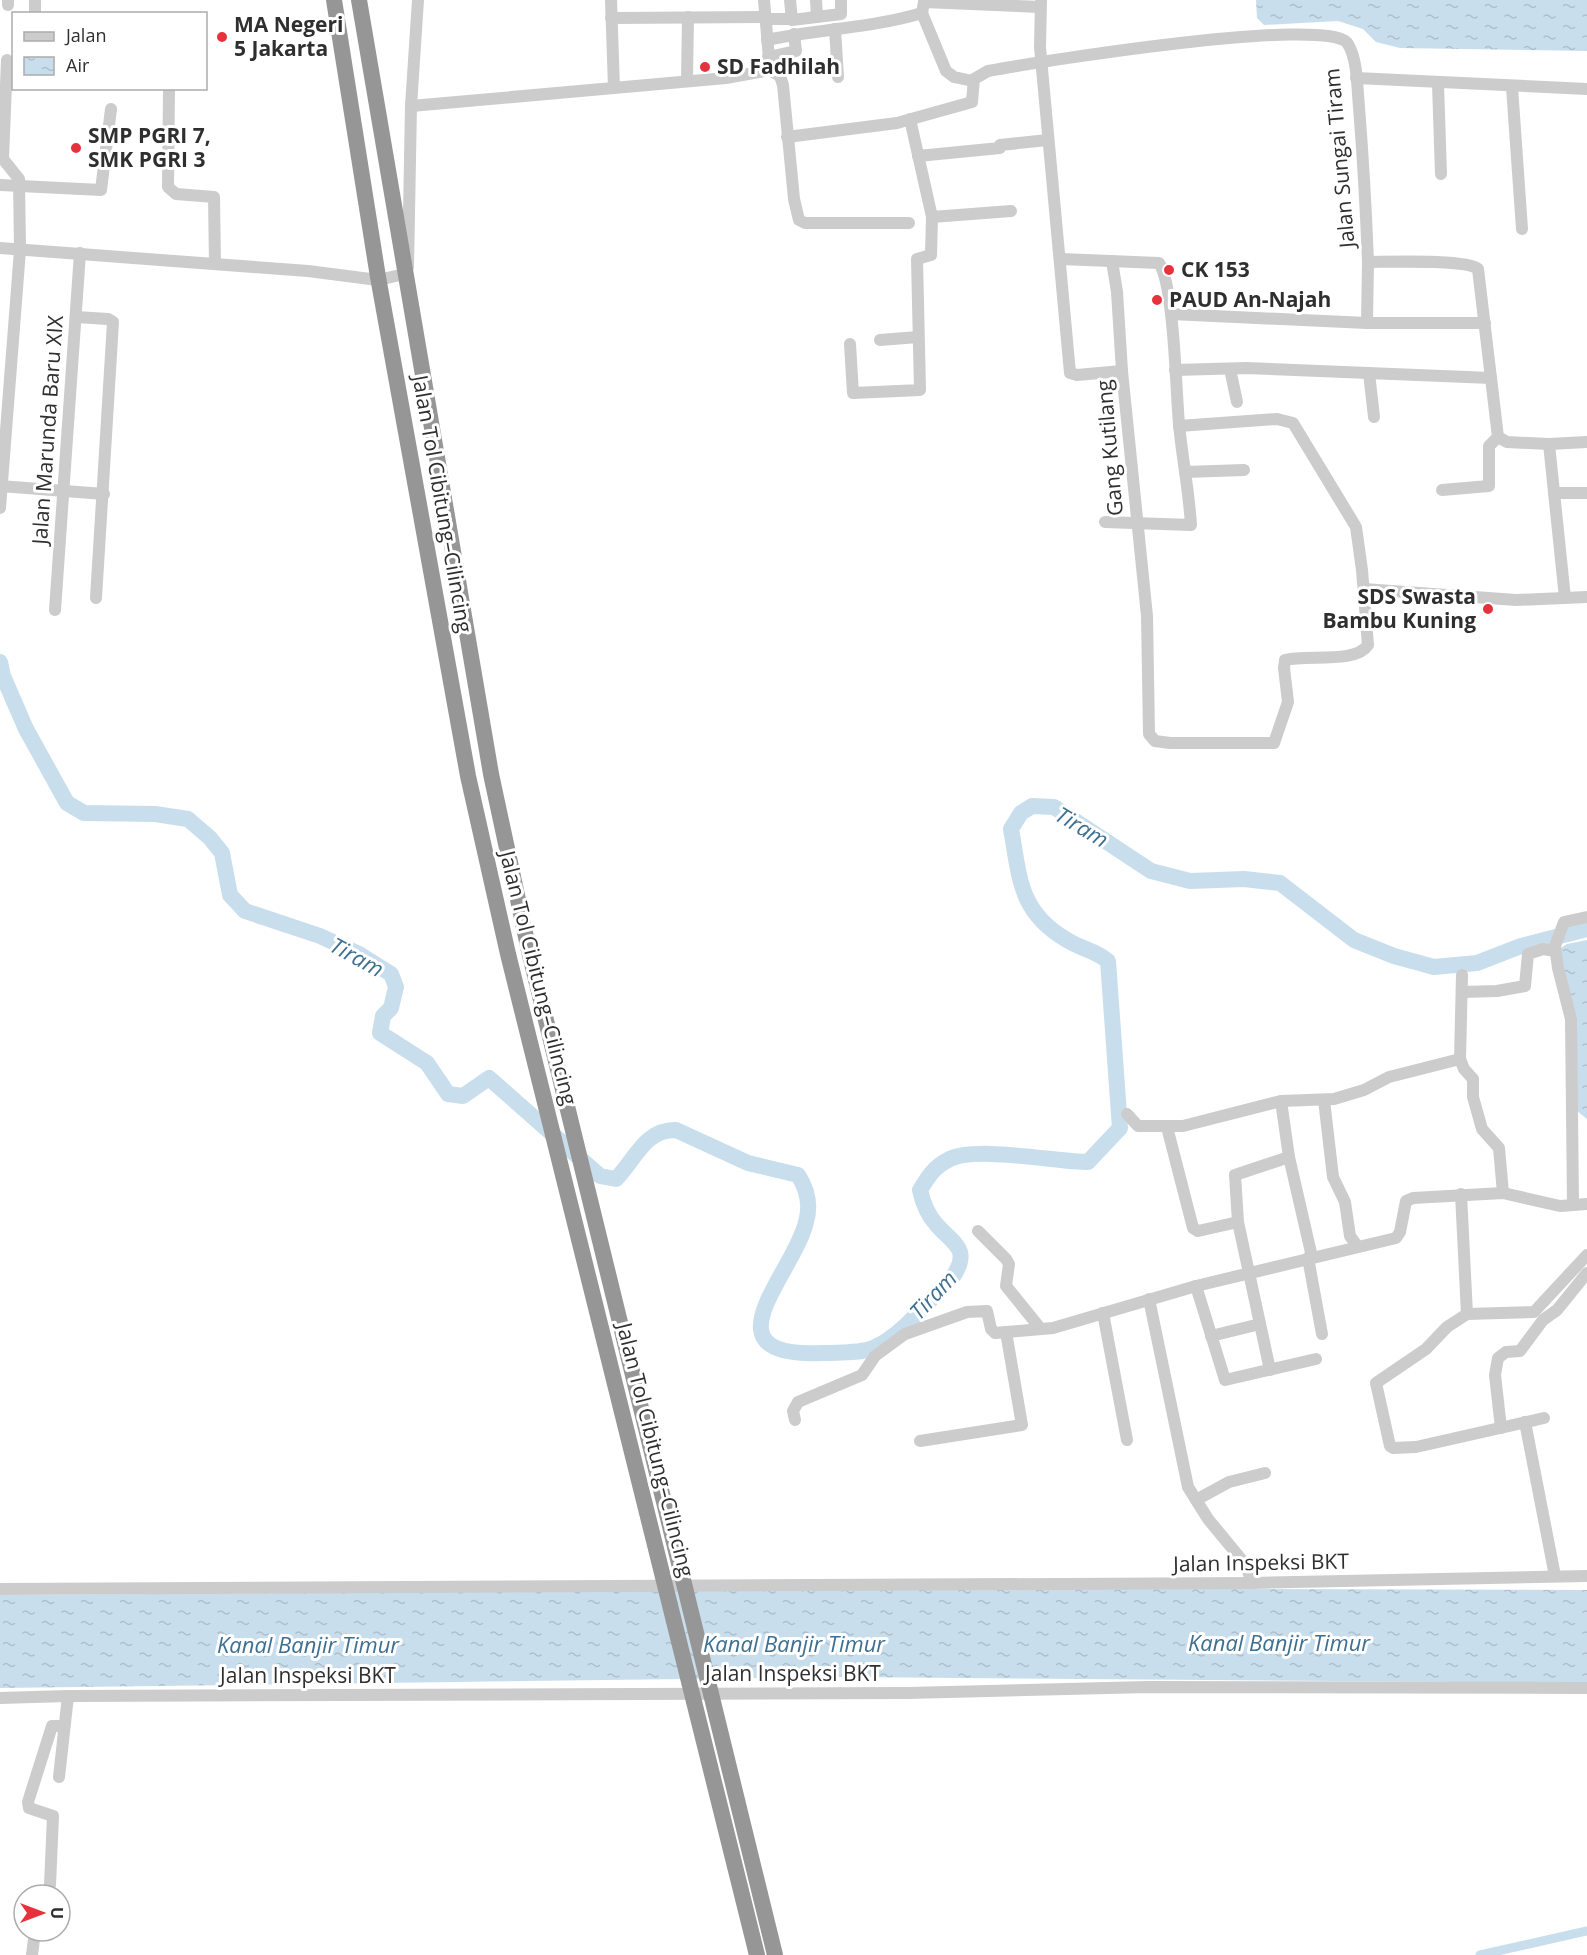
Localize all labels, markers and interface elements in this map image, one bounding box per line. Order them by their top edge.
place label: MA Negeri 5 Jakarta [234,10,343,62]
legend [12,12,207,90]
text: Jalan [64,23,106,47]
marker: MA Negeri 5 Jakarta [215,30,229,44]
place label: SD Fadhilah [717,52,840,80]
text: Air [66,53,90,77]
marker: SD Fadhilah [698,60,712,74]
street label: Jalan Sungai Tiram [1317,67,1361,251]
place label: SMP PGRI 7, SMK PGRI 3 [88,121,211,173]
marker: SMP PGRI 7, SMK PGRI 3 [69,141,83,155]
place label: CK 153 [1181,255,1250,283]
marker: CK 153 [1162,263,1176,277]
place label: PAUD An-Najah [1169,285,1331,313]
marker: PAUD An-Najah [1150,293,1164,307]
street label: Jalan Marunda Baru XIX [25,313,69,548]
street label: Jalan Tol Cibitung–Cilincing [406,371,479,635]
street label: Gang Kutilang [1089,379,1129,517]
place label: SDS Swasta Bambu Kuning [1322,582,1476,634]
marker: SDS Swasta Bambu Kuning [1481,602,1495,616]
water label: Tiram [1050,799,1115,854]
street label: Jalan Tol Cibitung–Cilincing [493,846,584,1108]
water label: Tiram [325,929,390,983]
water label: Tiram [902,1263,963,1325]
street label: Jalan Tol Cibitung–Cilincing [610,1318,701,1580]
street label: Jalan Inspeksi BKT [1171,1546,1350,1578]
water label: Kanal Banjir Timur [1188,1627,1371,1657]
water label: Kanal Banjir Timur [703,1628,886,1658]
water label: Kanal Banjir Timur [217,1629,400,1659]
street label: Jalan Inspeksi BKT [703,1659,881,1687]
street label: Jalan Inspeksi BKT [218,1661,396,1689]
north arrow [12,1883,72,1943]
text: U [46,1907,68,1919]

